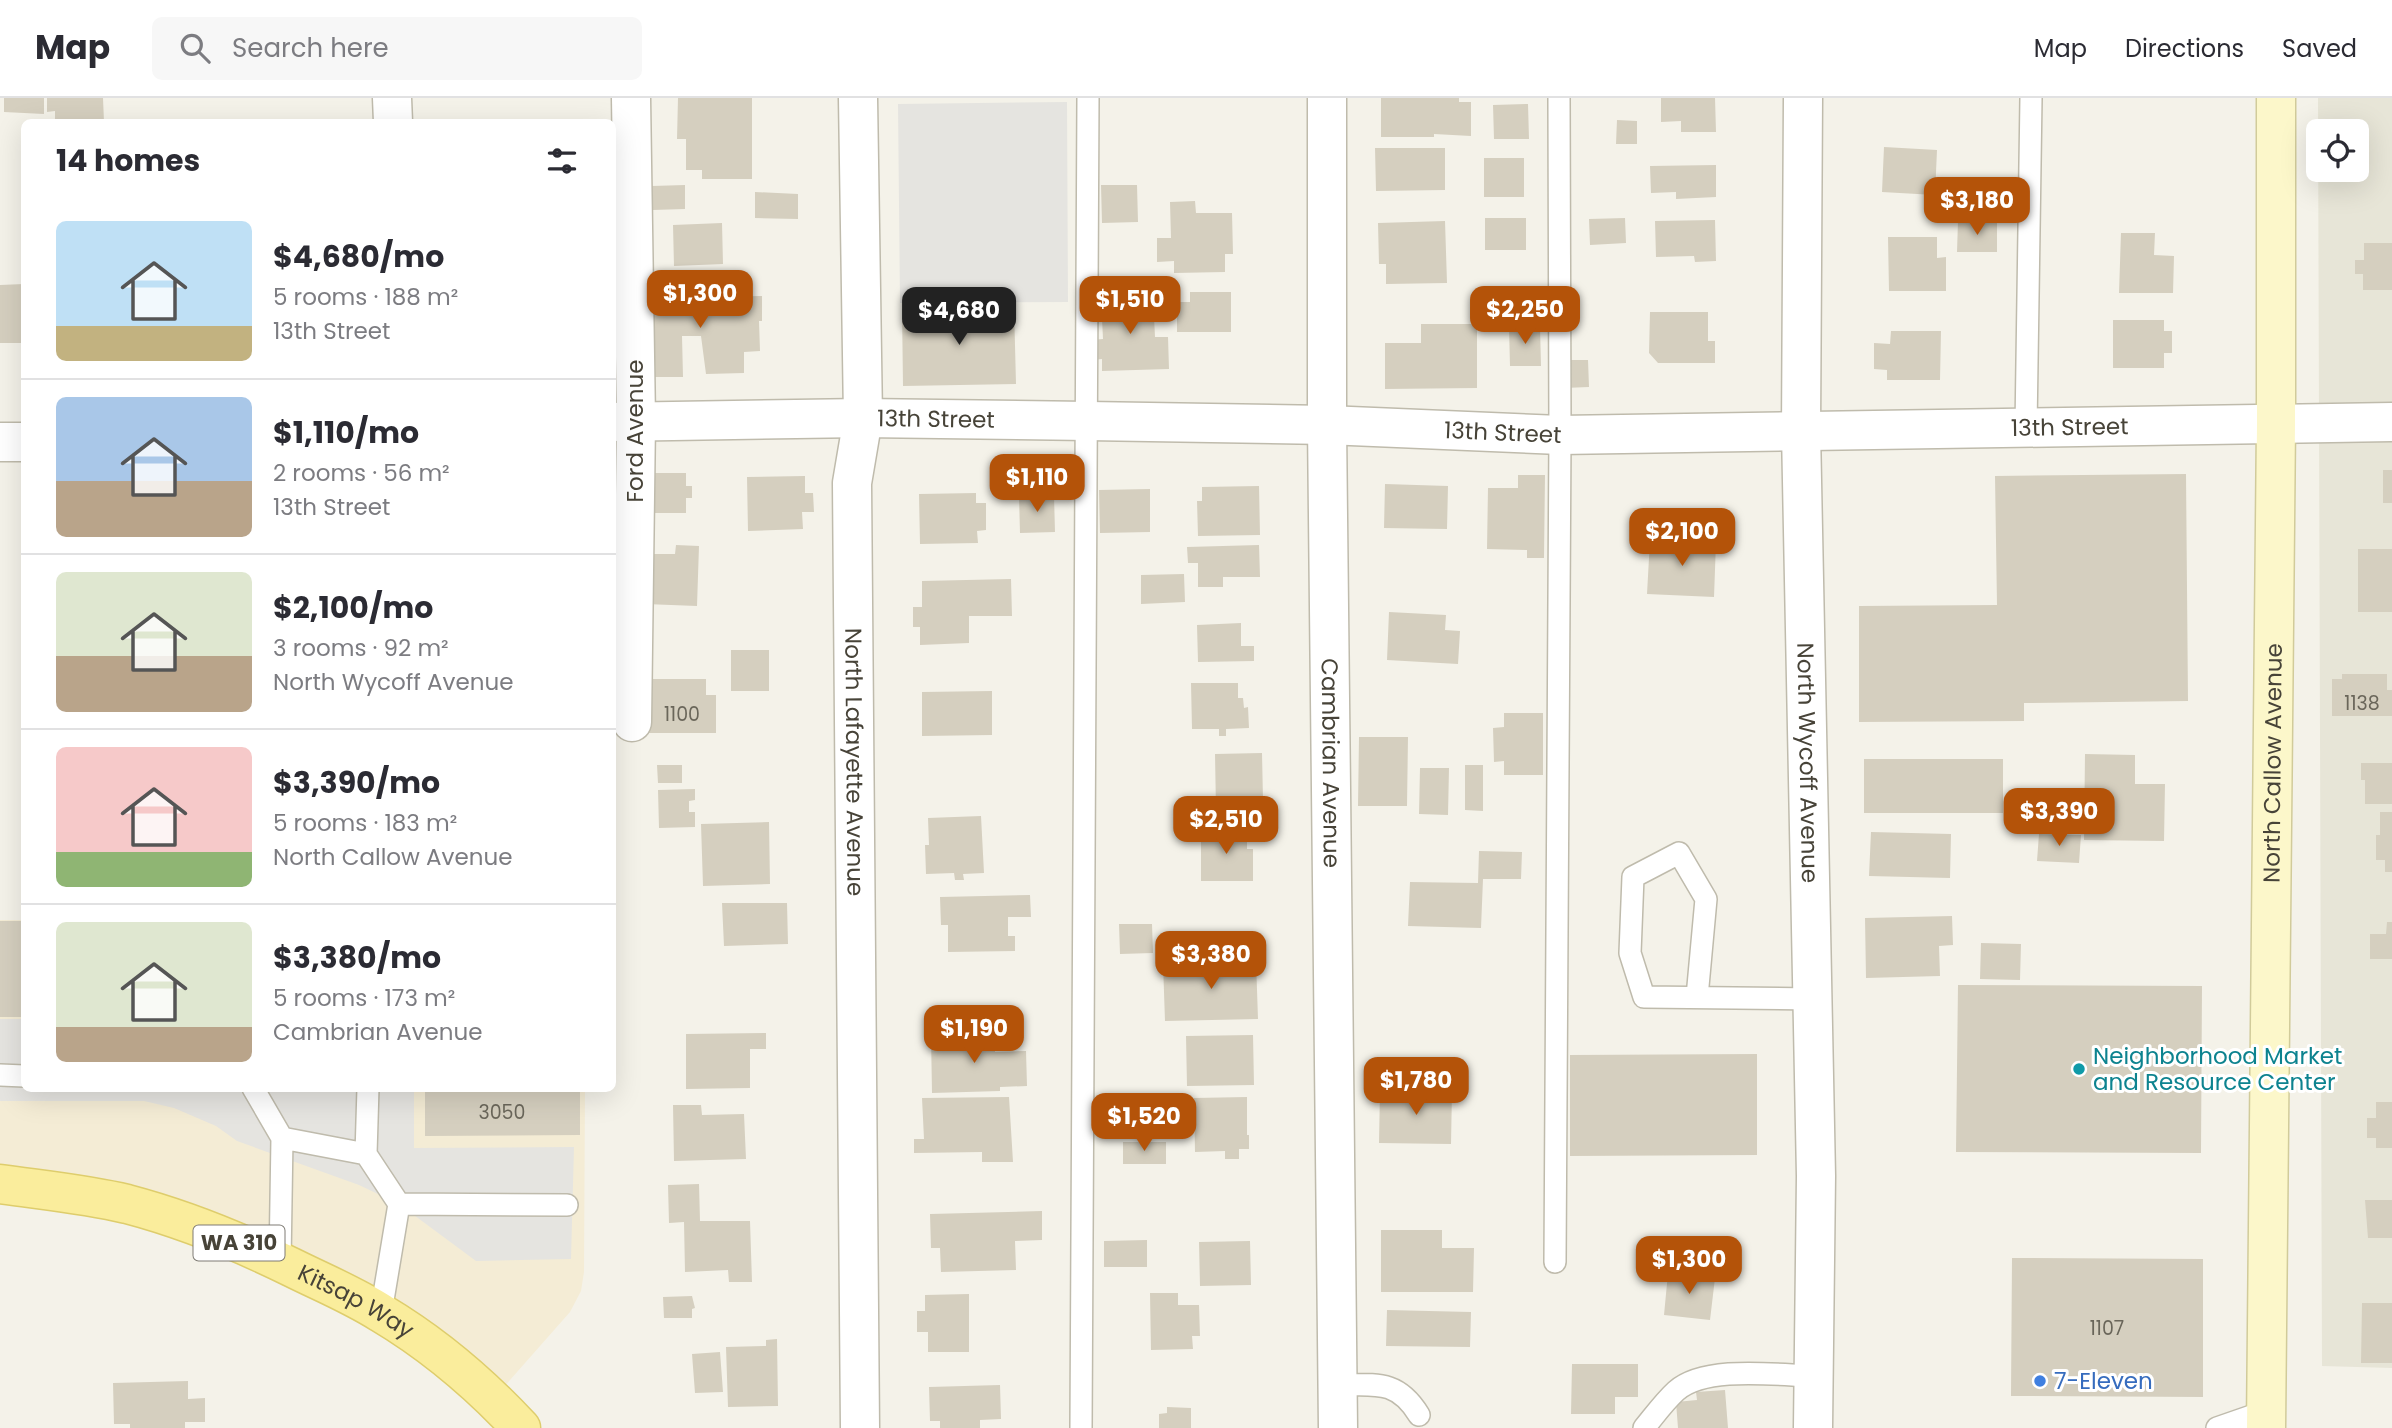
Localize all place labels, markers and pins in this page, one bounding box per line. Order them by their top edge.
pin: $3,180 [1920,178,2034,237]
pin: $1,300 [643,271,757,330]
pin: $1,510 [1073,276,1187,336]
pin: $2,250 [1468,286,1582,346]
pin: $4,680 [902,288,1016,347]
pin: $1,110 [980,454,1094,514]
pin: $2,100 [1625,508,1739,568]
pin: $3,390 [2002,788,2116,848]
pin: $2,510 [1169,796,1283,856]
pin: $3,380 [1154,932,1268,991]
pin: $1,190 [917,1006,1031,1065]
place label: Neighborhood Market and Resource Center [2093,1040,2342,1098]
pin: $1,780 [1359,1058,1473,1117]
marker: Neighborhood Market and Resource Center [2071,1061,2087,1077]
pin: $1,520 [1087,1094,1201,1153]
pin: $1,300 [1632,1236,1746,1296]
place label: 7-Eleven [2054,1365,2153,1397]
marker: 7-Eleven [2032,1373,2048,1389]

